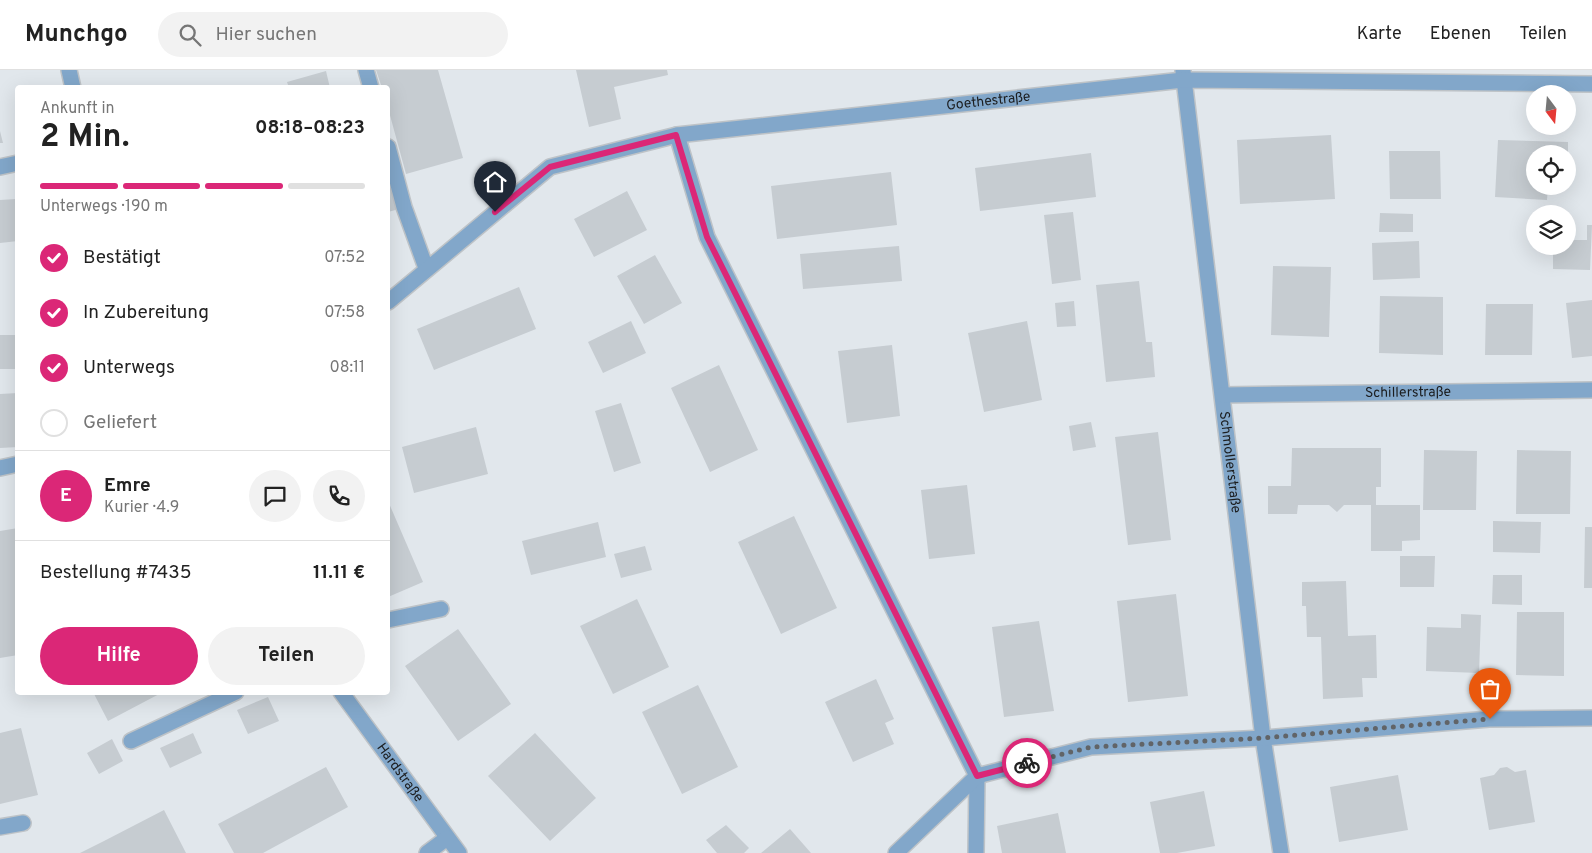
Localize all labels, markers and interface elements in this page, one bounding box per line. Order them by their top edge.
search box [158,12,508,57]
text: Munchgo [25,20,128,50]
icon: search [176,21,204,49]
text: Hier suchen [216,23,317,47]
text: Karte [1357,23,1402,46]
text: Ebenen [1430,23,1491,46]
text: Teilen [1519,23,1567,46]
north arrow [1526,85,1576,135]
map controls [1526,85,1576,255]
street label: Goethestraße [945,88,1031,114]
text: Ankunft in [40,99,115,119]
text: 08:18–08:23 [255,116,365,140]
text: 2 Min. [40,118,130,158]
button: locate [1526,145,1576,195]
pin [474,161,516,212]
icon: home [481,168,509,196]
text: Unterwegs · 190 m [40,197,168,217]
button: layers [1526,205,1576,255]
icon: check [40,244,68,272]
text: Bestätigt [83,246,161,270]
text: 07:52 [324,248,365,268]
icon: check [40,299,68,327]
text: In Zubereitung [83,301,209,325]
text: 07:58 [324,303,365,323]
icon: check [40,354,68,382]
text: Unterwegs [83,356,175,380]
text: 08:11 [329,358,365,378]
street label: Schillerstraße [1365,383,1451,402]
street label: Schmollerstraße [1215,410,1244,514]
text: Geliefert [83,411,157,435]
button: chat [249,470,301,522]
button: phone [313,470,365,522]
text: Emre [104,474,151,498]
text: E [60,484,72,508]
text: Kurier · 4.9 [104,498,179,518]
text: Bestellung #7435 [40,561,192,585]
text: 11.11 € [313,561,365,585]
button: Hilfe [40,627,198,685]
button: Teilen [208,627,365,685]
pin [1469,668,1511,719]
icon: bag [1476,675,1504,703]
courier [1002,738,1052,788]
street label: Hardstraße [373,740,427,805]
icon: bike [1013,749,1041,777]

